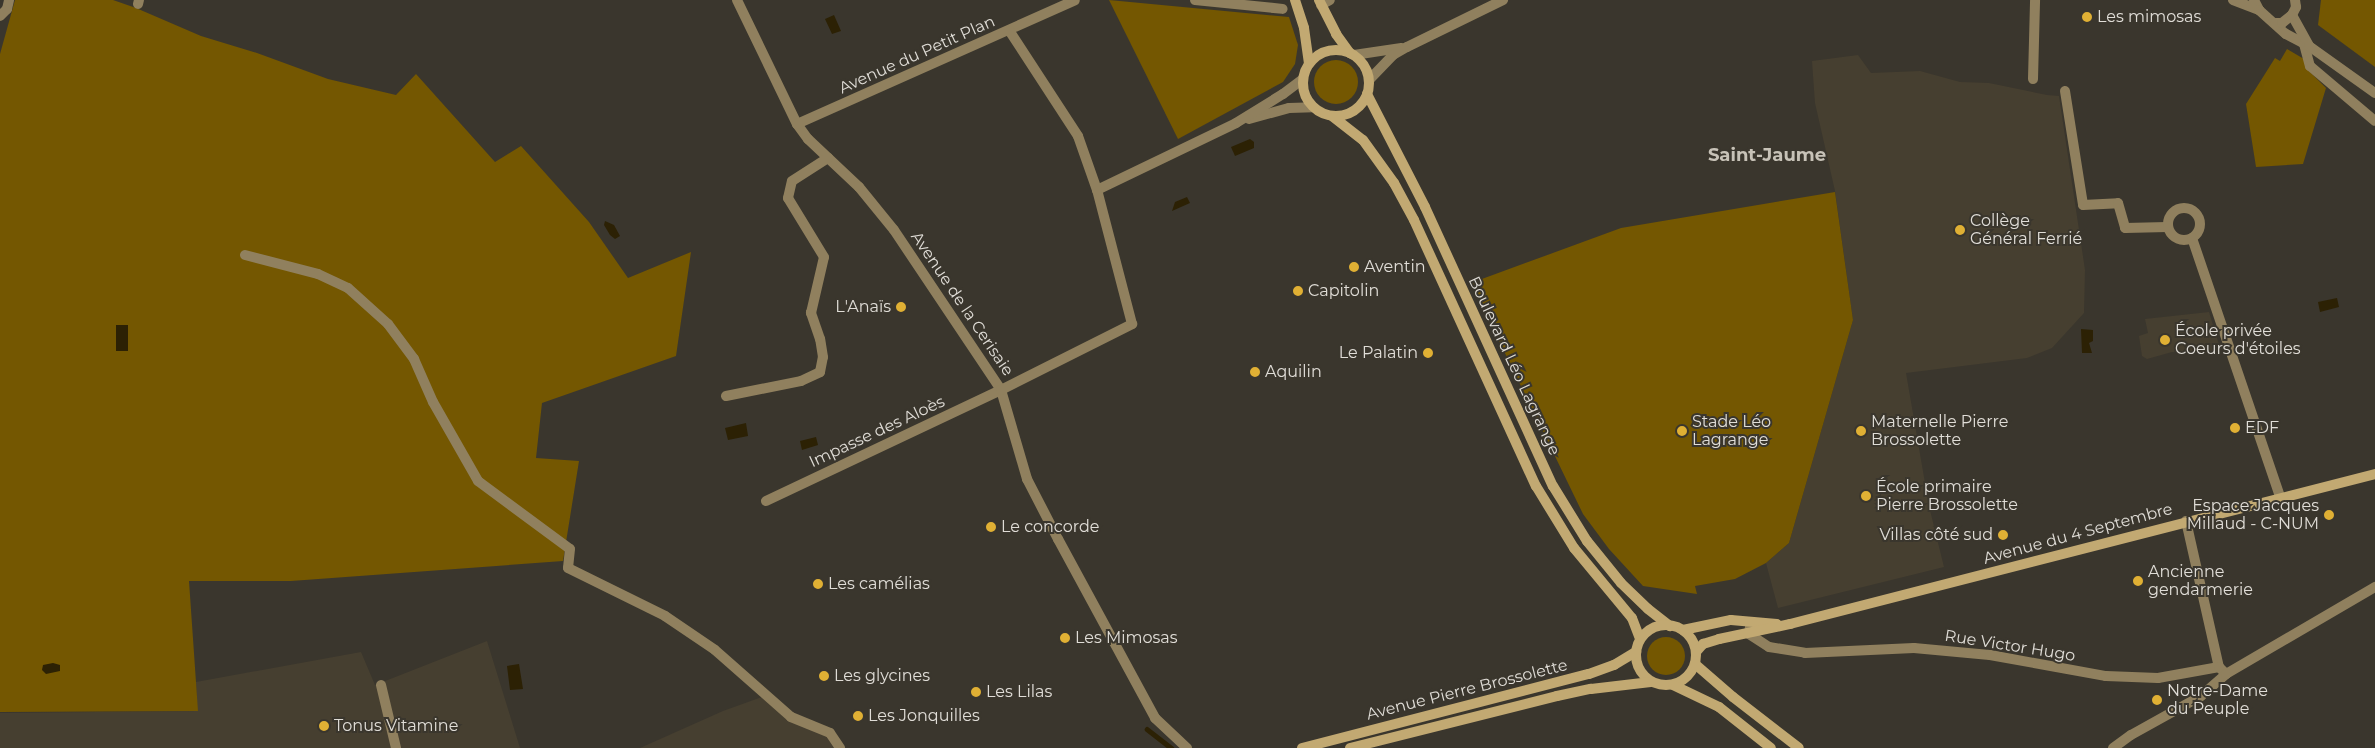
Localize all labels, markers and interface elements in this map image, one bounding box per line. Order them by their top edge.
place label: Les mimosas [2097,7,2201,27]
marker: Les mimosas [2081,11,2093,23]
street label: Avenue du Petit Plan [836,12,998,98]
district label: Saint-Jaume [1708,144,1826,166]
place label: Collège Général Ferrié [1970,211,2082,249]
marker: Collège Général Ferrié [1954,224,1966,236]
street label: Avenue de la Cerisaie [907,228,1017,380]
place label: Aventin [1364,257,1426,277]
marker: Aventin [1348,261,1360,273]
street label: Boulevard Léo Lagrange [1464,273,1564,459]
place label: Capitolin [1308,281,1379,301]
marker: Capitolin [1292,285,1304,297]
place label: L'Anaïs [835,297,891,317]
marker: L'Anaïs [895,301,907,313]
place label: École privée Coeurs d'étoiles [2175,321,2301,359]
marker: École privée Coeurs d'étoiles [2159,334,2171,346]
place label: Le Palatin [1339,343,1418,363]
marker: Le Palatin [1422,347,1434,359]
place label: Aquilin [1265,362,1322,382]
marker: Aquilin [1249,366,1261,378]
street label: Impasse des Aloès [806,392,948,472]
place label: Stade Léo Lagrange [1692,412,1771,450]
place label: Maternelle Pierre Brossolette [1871,412,2008,450]
place label: EDF [2245,418,2279,438]
marker: EDF [2229,422,2241,434]
marker: Stade Léo Lagrange [1676,425,1688,437]
marker: Maternelle Pierre Brossolette [1855,425,1867,437]
place label: École primaire Pierre Brossolette [1876,477,2018,515]
marker: École primaire Pierre Brossolette [1860,490,1872,502]
place label: Espace Jacques Millaud - C-NUM [2187,496,2319,534]
street label: Avenue du 4 Septembre [1981,499,2175,569]
marker: Espace Jacques Millaud - C-NUM [2323,509,2335,521]
place label: Le concorde [1001,517,1099,537]
marker: Le concorde [985,521,997,533]
place label: Villas côté sud [1879,525,1993,545]
marker: Villas côté sud [1997,529,2009,541]
place label: Ancienne gendarmerie [2148,562,2253,600]
place label: Les camélias [828,574,930,594]
marker: Ancienne gendarmerie [2132,575,2144,587]
marker: Les camélias [812,578,824,590]
street label: Rue Victor Hugo [1943,626,2077,666]
place label: Les Mimosas [1075,628,1178,648]
marker: Les Mimosas [1059,632,1071,644]
street label: Avenue Pierre Brossolette [1365,656,1569,724]
place label: Les glycines [834,666,930,686]
marker: Les glycines [818,670,830,682]
place label: Notre-Dame du Peuple [2167,681,2268,719]
place label: Les Lilas [986,682,1052,702]
marker: Les Lilas [970,686,982,698]
marker: Notre-Dame du Peuple [2151,694,2163,706]
place label: Les Jonquilles [868,706,980,726]
marker: Les Jonquilles [852,710,864,722]
place label: Tonus Vitamine [334,716,458,736]
marker: Tonus Vitamine [318,720,330,732]

